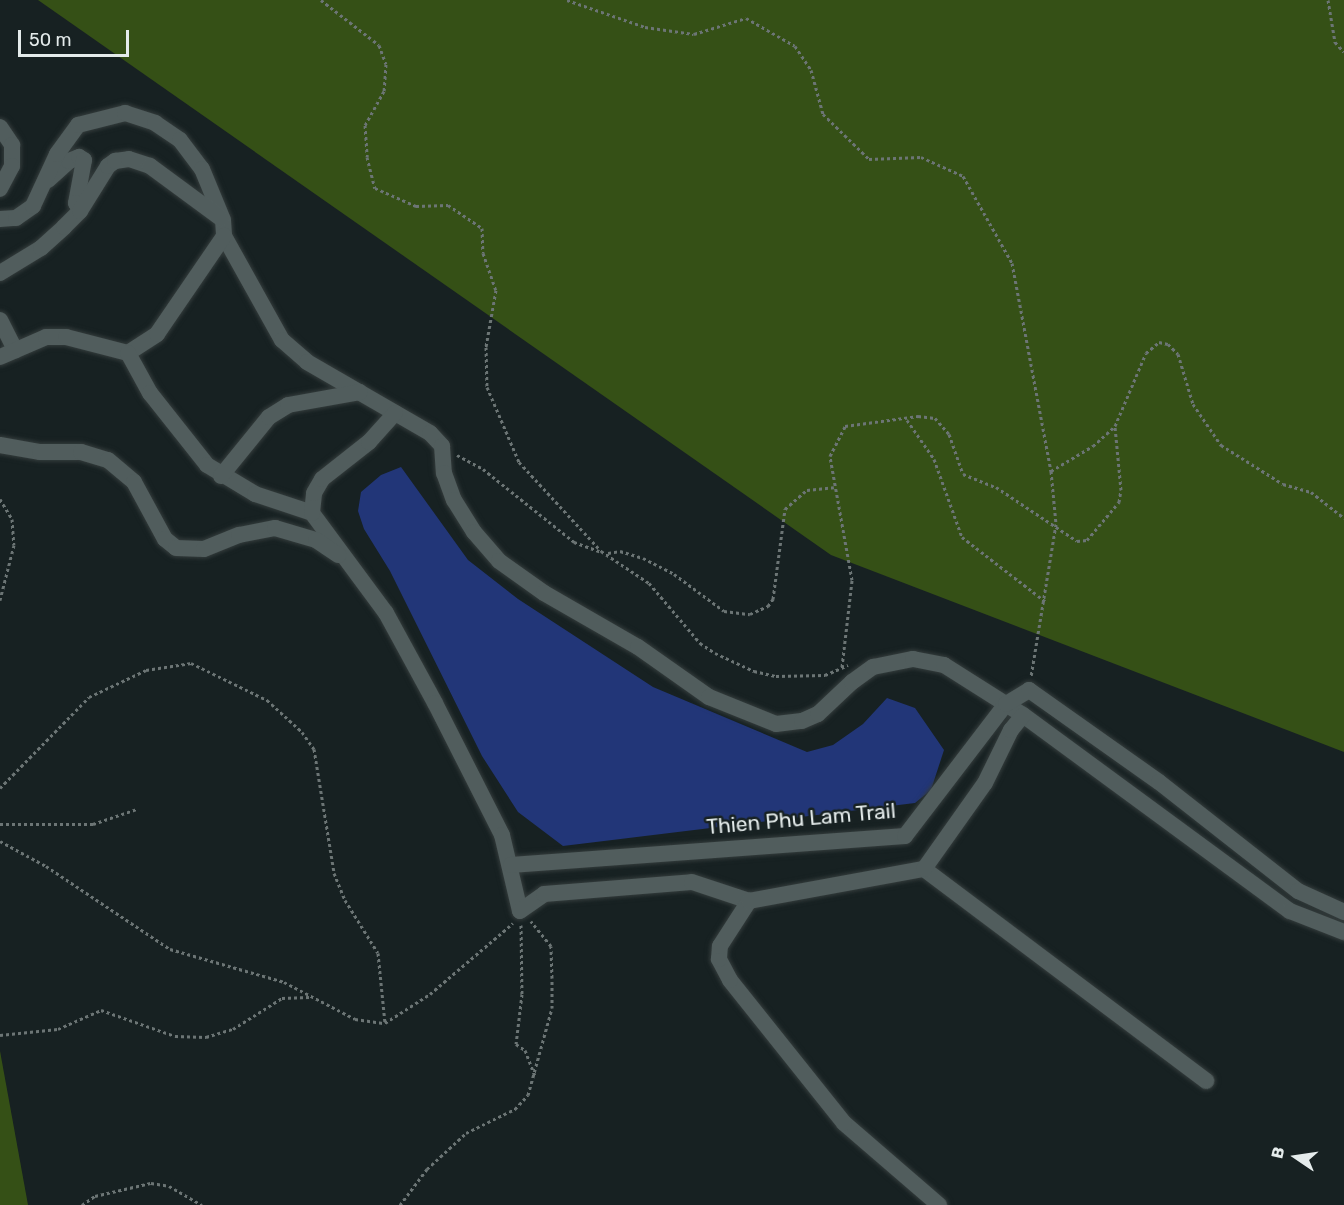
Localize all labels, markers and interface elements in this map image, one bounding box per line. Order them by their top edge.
scale bar [21,18,132,56]
text: 50 m [29,29,72,51]
street label: Thien Phu Lam Trail [705,798,897,840]
north arrow [1266,1127,1326,1187]
text: B [1267,1145,1288,1160]

